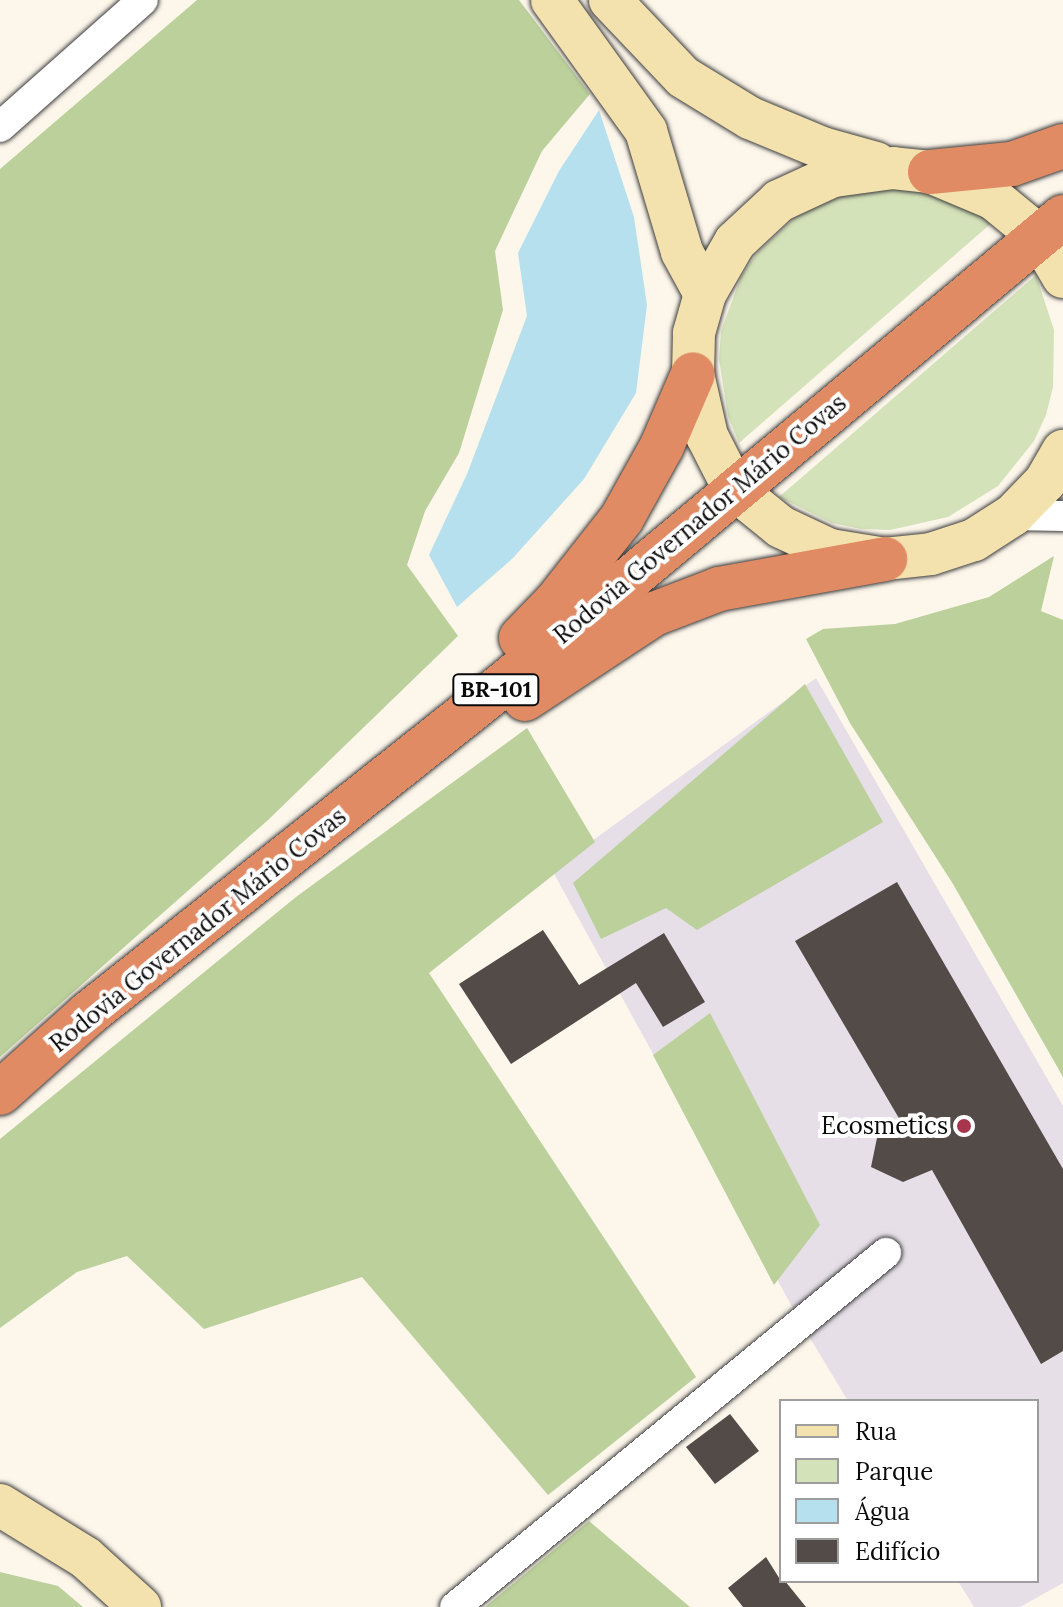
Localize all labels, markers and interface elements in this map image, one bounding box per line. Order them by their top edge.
street label: Rodovia Governador Mário Covas [548,388,852,650]
road number: BR-101 [452,672,540,708]
street label: Rodovia Governador Mário Covas [44,802,352,1058]
place label: Ecosmetics [821,1112,948,1140]
marker: Ecosmetics [955,1117,973,1135]
legend [779,1399,1039,1583]
text: Rua [855,1416,897,1447]
text: Parque [855,1456,933,1487]
text: Água [855,1496,910,1527]
text: Edifício [855,1536,940,1567]

